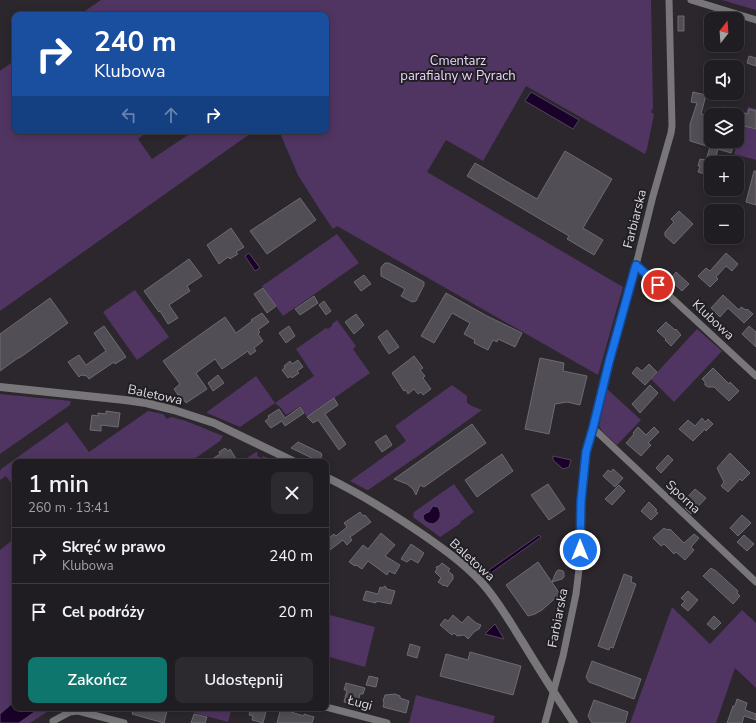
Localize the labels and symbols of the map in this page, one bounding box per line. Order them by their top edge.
north arrow [704,12,744,52]
park label: Cmentarz parafialny w Pyrach [400,52,516,85]
street label: Farbiarska [619,188,651,250]
pin [641,268,675,302]
street label: Klubowa [688,296,738,344]
street label: Baletowa [126,380,184,410]
street label: Sporna [662,476,704,518]
position arrow [559,529,601,571]
street label: Baletowa [445,535,499,585]
street label: Farbiarska [543,587,573,649]
street label: Ługi [345,691,374,715]

